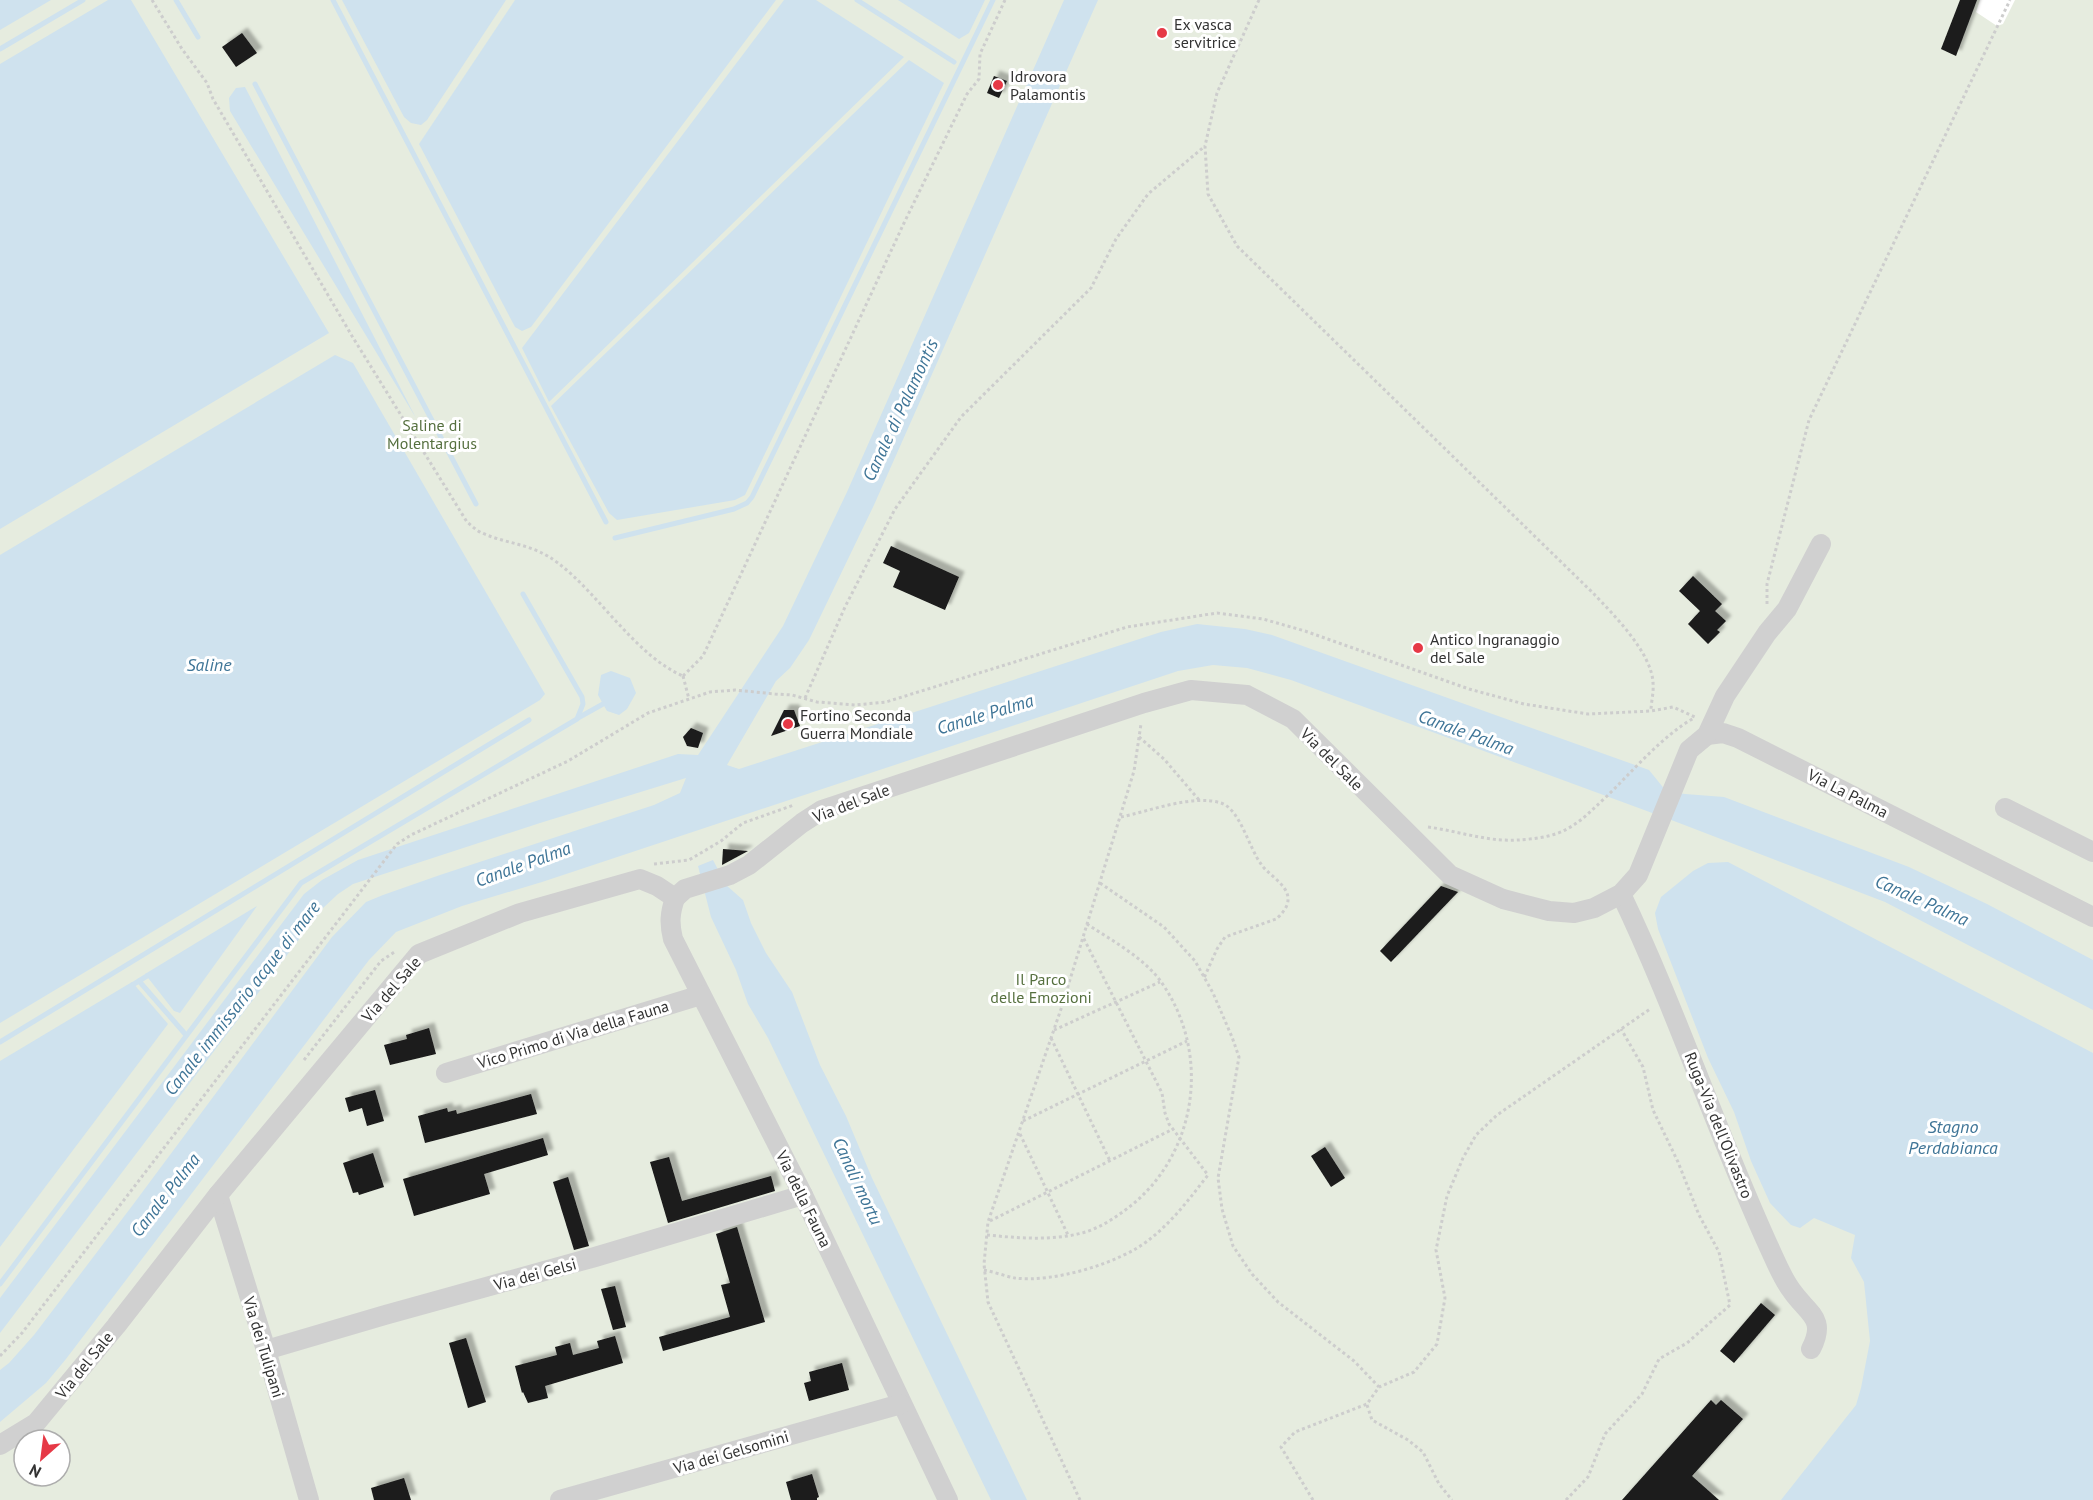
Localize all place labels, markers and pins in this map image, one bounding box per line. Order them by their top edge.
place label: Ex vasca servitrice [1174,14,1236,52]
marker: Ex vasca servitrice [1155,26,1169,40]
place label: Idrovora Palamontis [1010,66,1086,104]
marker: Idrovora Palamontis [991,78,1005,92]
place label: Antico Ingranaggio del Sale [1430,629,1560,667]
marker: Antico Ingranaggio del Sale [1411,641,1425,655]
place label: Fortino Seconda Guerra Mondiale [800,705,913,743]
marker: Fortino Seconda Guerra Mondiale [781,717,795,731]

